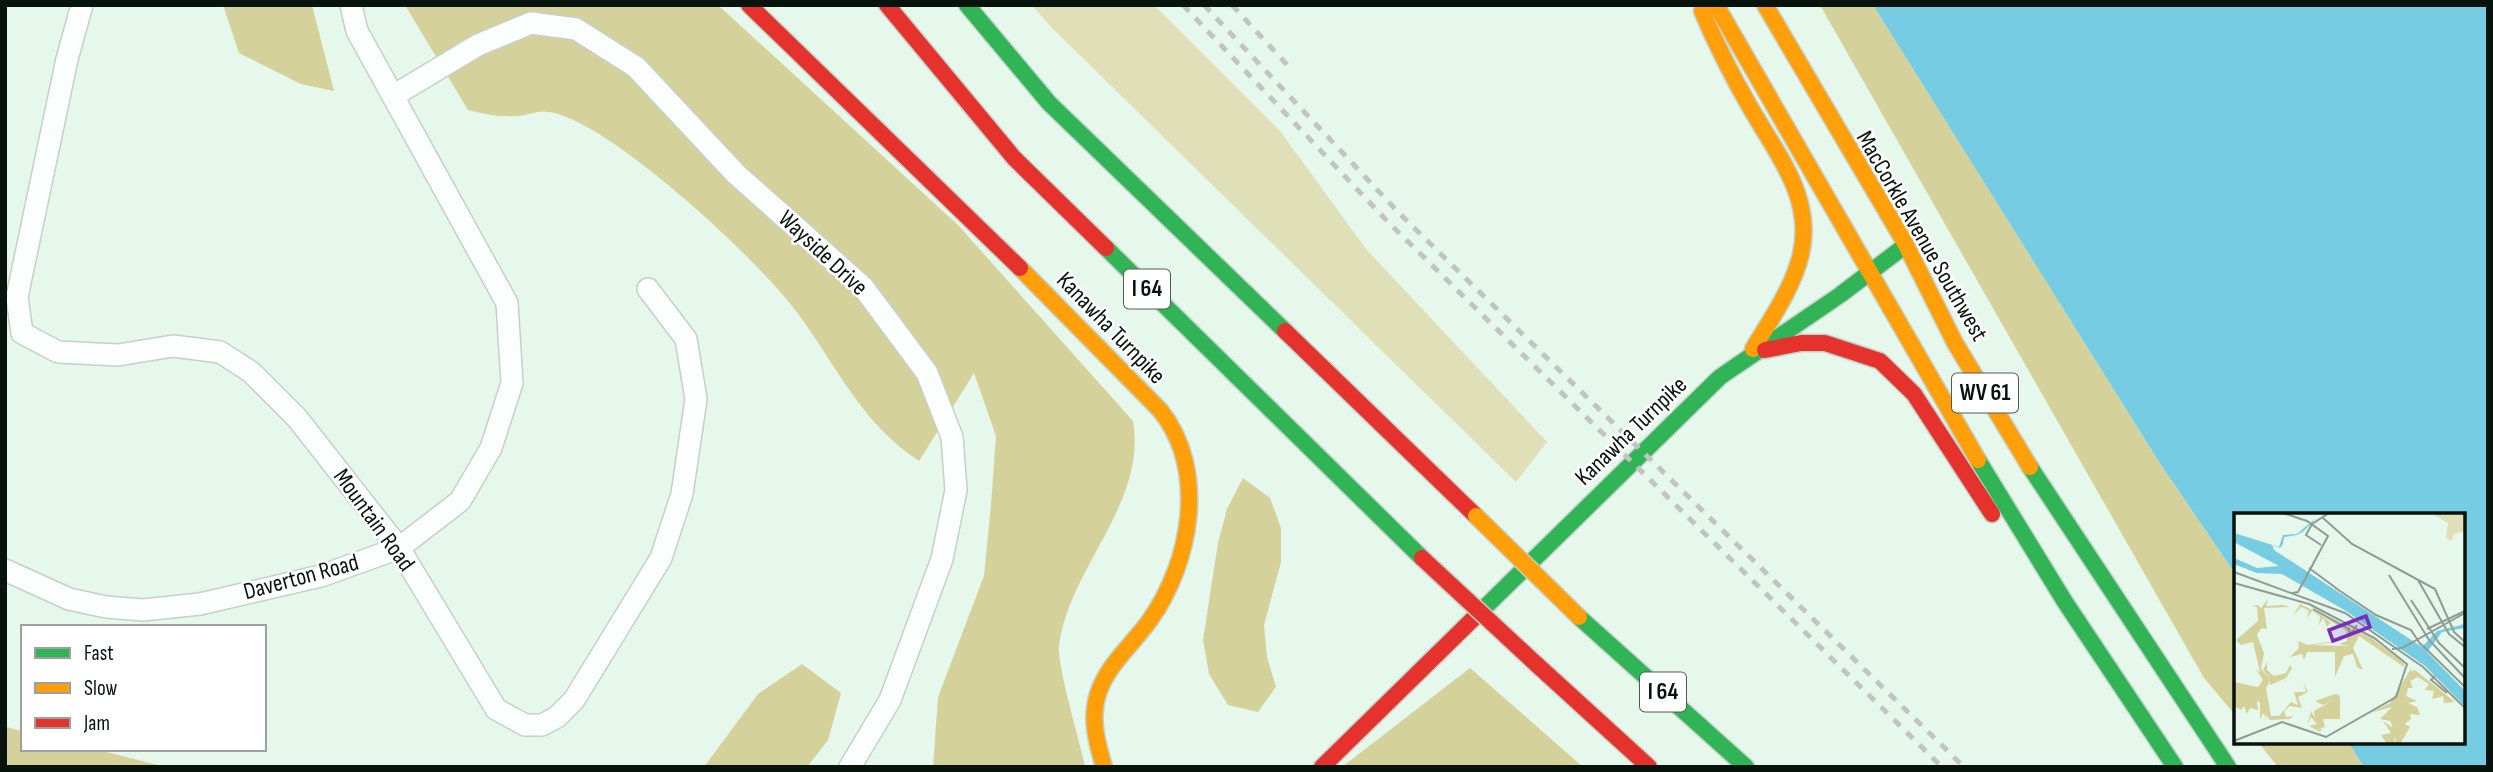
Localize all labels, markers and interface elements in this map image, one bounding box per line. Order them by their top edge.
street label: MacCorkle Avenue Southwest [1850,126,1994,346]
street label: Wayside Drive [772,204,874,302]
street label: Kanawha Turnpike [1050,266,1172,390]
road number: I 64 [1124,270,1170,308]
street label: Kanawha Turnpike [1569,370,1693,492]
road number: WV 61 [1952,374,2018,412]
street label: Mountain Road [327,463,421,577]
inset map [2234,513,2465,744]
street label: Daverton Road [240,548,362,606]
legend [21,625,266,751]
text: Fast [84,641,114,666]
road number: I 64 [1640,672,1686,712]
text: Slow [84,676,118,701]
text: Jam [83,711,110,736]

